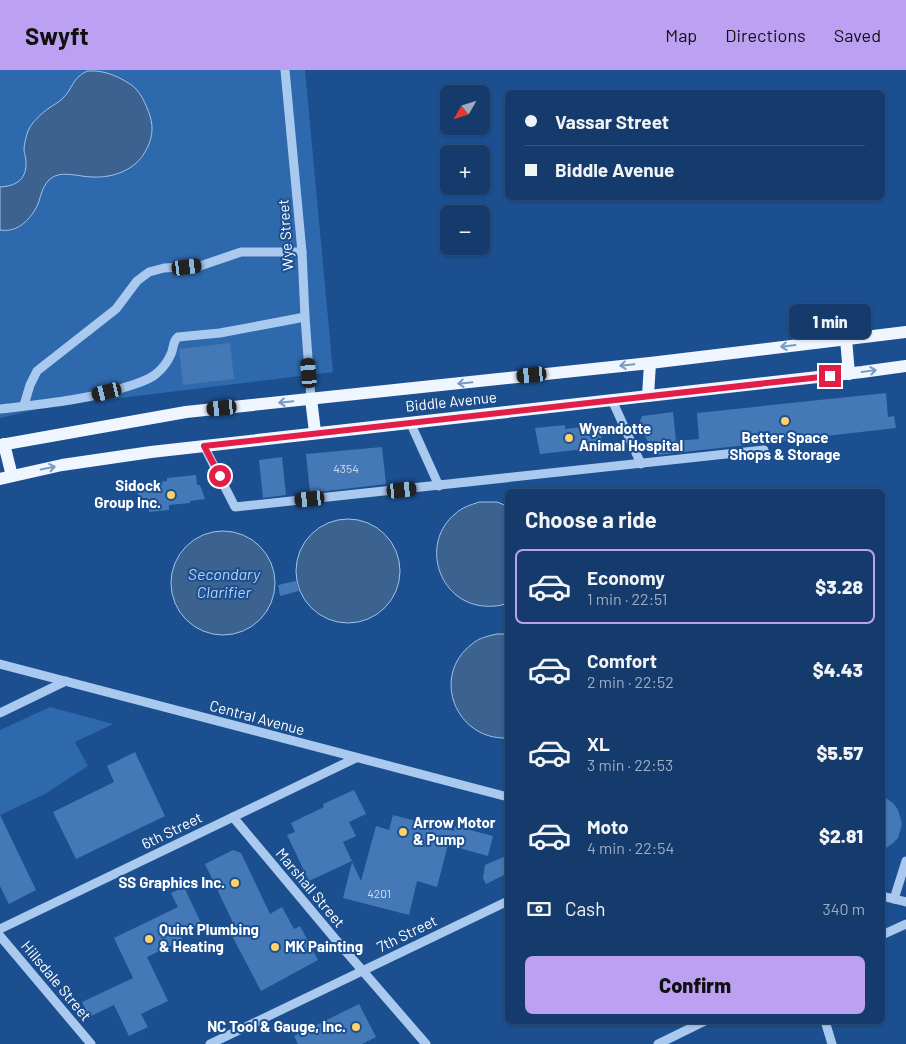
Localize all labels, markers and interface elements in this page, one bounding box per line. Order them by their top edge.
text: Swyft [25,21,89,50]
text: Map [665,24,697,46]
text: Directions [725,24,806,46]
text: Saved [834,24,881,46]
north arrow [440,85,490,135]
map controls [440,85,490,255]
text: Vassar Street [555,110,669,133]
button: + [440,145,490,195]
text: Biddle Avenue [555,158,674,181]
street label: Wye Street [274,199,296,271]
button: − [440,205,490,255]
car [171,258,202,276]
callout: 1 min [789,304,871,338]
text: 1 min [812,312,848,331]
one-way arrow [780,341,796,351]
car [300,357,317,389]
one-way arrow [619,360,635,370]
route end [819,365,841,387]
car [516,366,547,384]
one-way arrow [861,366,877,376]
one-way arrow [457,378,473,388]
car [90,381,123,403]
street label: Biddle Avenue [404,387,497,415]
one-way arrow [278,397,294,407]
car [206,399,237,417]
marker: Better Space Shops & Storage [779,415,791,427]
place label: Wyandotte Animal Hospital [579,419,683,454]
place label: Better Space Shops & Storage [729,428,841,463]
marker: Wyandotte Animal Hospital [563,432,575,444]
house number: 4354 [333,461,359,475]
one-way arrow [39,463,55,473]
route start [209,465,231,487]
place label: Sidock Group Inc. [94,476,161,511]
car [386,481,417,499]
marker: Sidock Group Inc. [165,489,177,501]
car [294,490,325,508]
text: Choose a ride [525,506,657,532]
water label: Secondary Clarifier [188,564,261,601]
icon: car [527,564,572,609]
text: Economy [587,566,665,589]
text: $3.28 [815,575,863,598]
text: 1 min · 22:51 [587,589,667,608]
icon: car [527,647,572,692]
text: Comfort [587,649,657,672]
text: $4.43 [813,658,863,681]
text: 2 min · 22:52 [587,672,674,691]
street label: Central Avenue [208,696,307,738]
icon: car [527,730,572,775]
text: XL [587,732,610,755]
text: $5.57 [817,741,863,764]
text: 3 min · 22:53 [587,755,673,774]
street label: 6th Street [138,808,205,852]
place label: Arrow Motor & Pump [413,813,496,848]
icon: car [527,813,572,858]
text: Moto [587,815,629,838]
text: $2.81 [819,824,863,847]
marker: Arrow Motor & Pump [397,826,409,838]
text: 4 min · 22:54 [587,838,674,857]
street label: Marshall Street [272,844,349,931]
place label: SS Graphics Inc. [118,873,225,891]
marker: SS Graphics Inc. [229,877,241,889]
house number: 4201 [367,886,391,900]
icon: cash [525,895,553,923]
text: Cash [565,897,606,920]
text: 340 m [822,899,865,918]
street label: 7th Street [374,911,440,955]
place label: Quint Plumbing & Heating [159,920,259,955]
marker: Quint Plumbing & Heating [143,933,155,945]
street label: Hillsdale Street [18,937,95,1024]
place label: MK Painting [285,937,363,955]
marker: MK Painting [269,941,281,953]
button: Confirm [525,956,865,1014]
place label: NC Tool & Gauge, Inc. [207,1017,346,1035]
marker: NC Tool & Gauge, Inc. [350,1021,362,1033]

